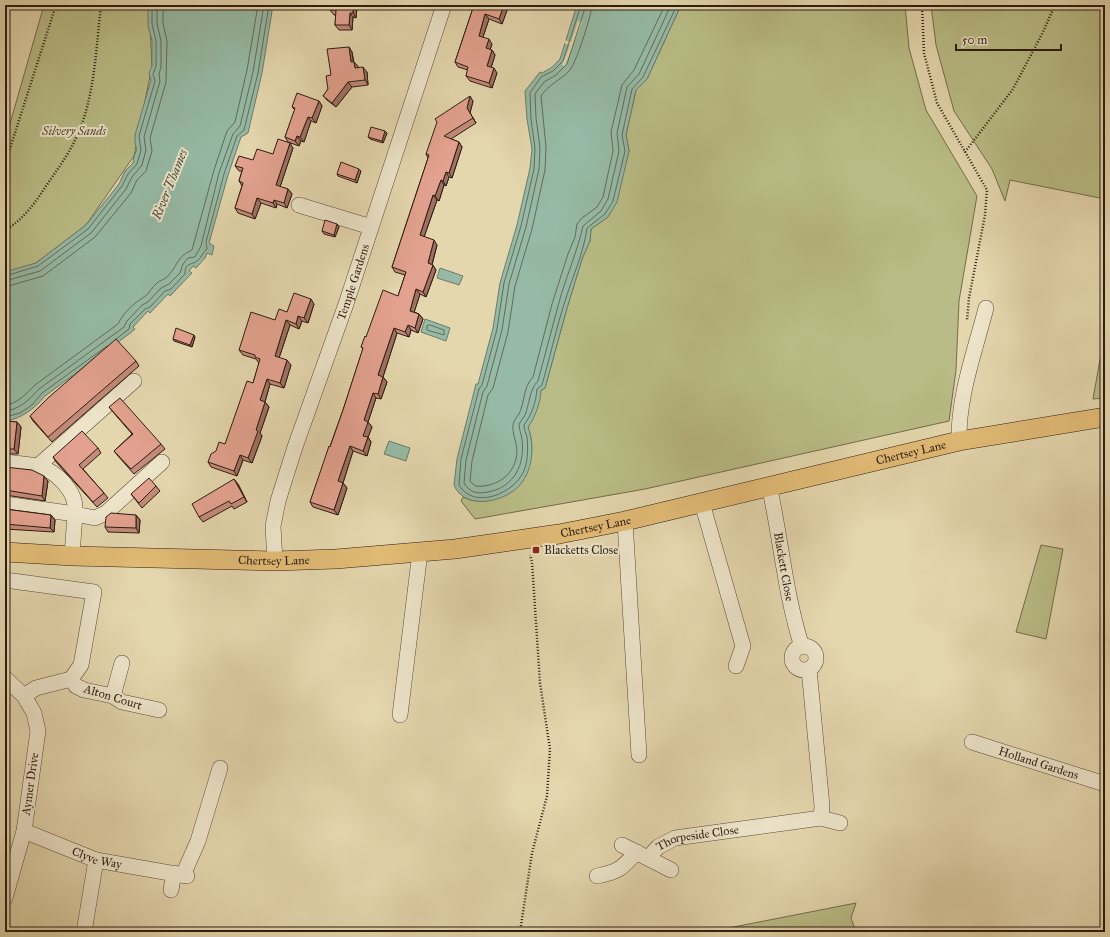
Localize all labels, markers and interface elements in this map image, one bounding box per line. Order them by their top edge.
scale bar [956,26,1061,52]
text: 50 m [962,33,987,47]
park label: Silvery Sands [41,124,107,138]
water label: River Thames [148,147,191,223]
street label: Temple Gardens [334,242,372,322]
street label: Chertsey Lane [874,437,947,468]
street label: Chertsey Lane [559,513,632,541]
street label: Blackett Close [771,531,797,602]
place label: Blacketts Close [544,543,618,557]
marker: Blacketts Close [531,545,541,555]
street label: Chertsey Lane [238,553,310,568]
street label: Alton Court [81,681,145,713]
street label: Holland Gardens [997,744,1081,782]
street label: Aymer Drive [19,752,41,817]
street label: Thorpeside Close [654,822,740,854]
street label: Clyve Way [70,844,123,871]

